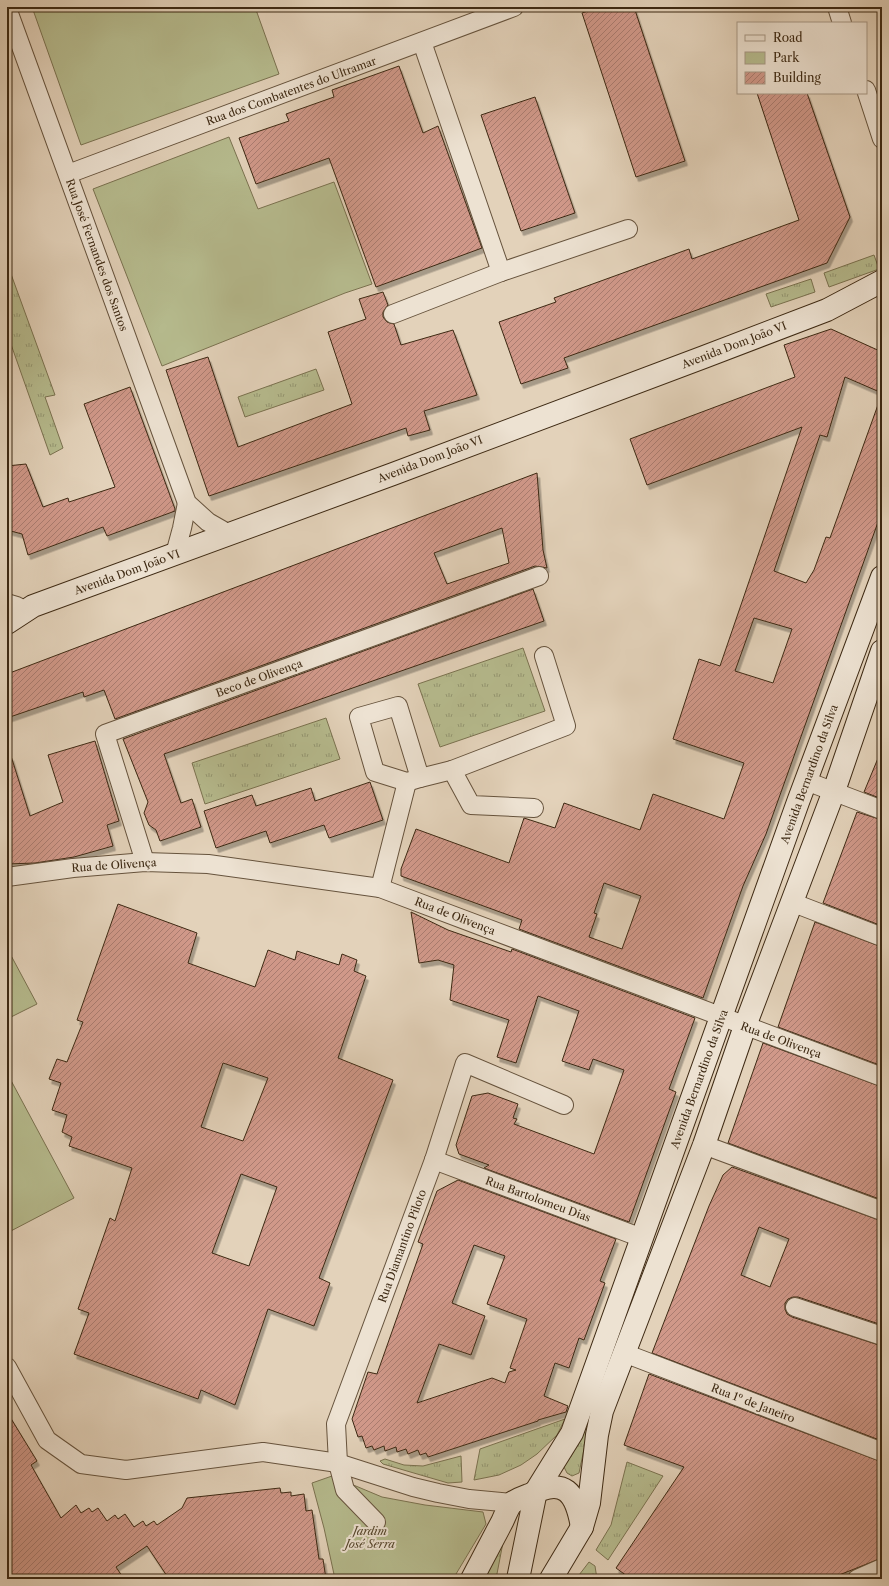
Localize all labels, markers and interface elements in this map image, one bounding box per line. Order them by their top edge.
legend [737,22,867,94]
text: Road [773,30,803,45]
text: Park [773,50,800,65]
street label: Rua dos Combatentes do Ultramar [204,53,378,128]
text: Building [773,70,821,85]
street label: Rua José Fernandes dos Santos [63,177,131,333]
street label: Avenida Dom João VI [679,319,788,372]
street label: Avenida Dom João VI [375,433,484,486]
street label: Avenida Dom João VI [71,546,182,598]
street label: Beco de Olivença [214,656,304,700]
street label: Avenida Bernardino da Silva [777,702,841,846]
street label: Rua de Olivença [71,855,157,875]
street label: Rua de Olivença [413,894,497,938]
street label: Avenida Bernardino da Silva [667,1007,731,1151]
street label: Rua de Olivença [739,1019,824,1061]
street label: Rua Bartolomeu Dias [483,1173,593,1225]
street label: Rua Diamantino Piloto [375,1187,429,1305]
street label: Rua 1º de Janeiro [709,1381,797,1426]
park label: Jardim José Serra [342,1524,395,1551]

